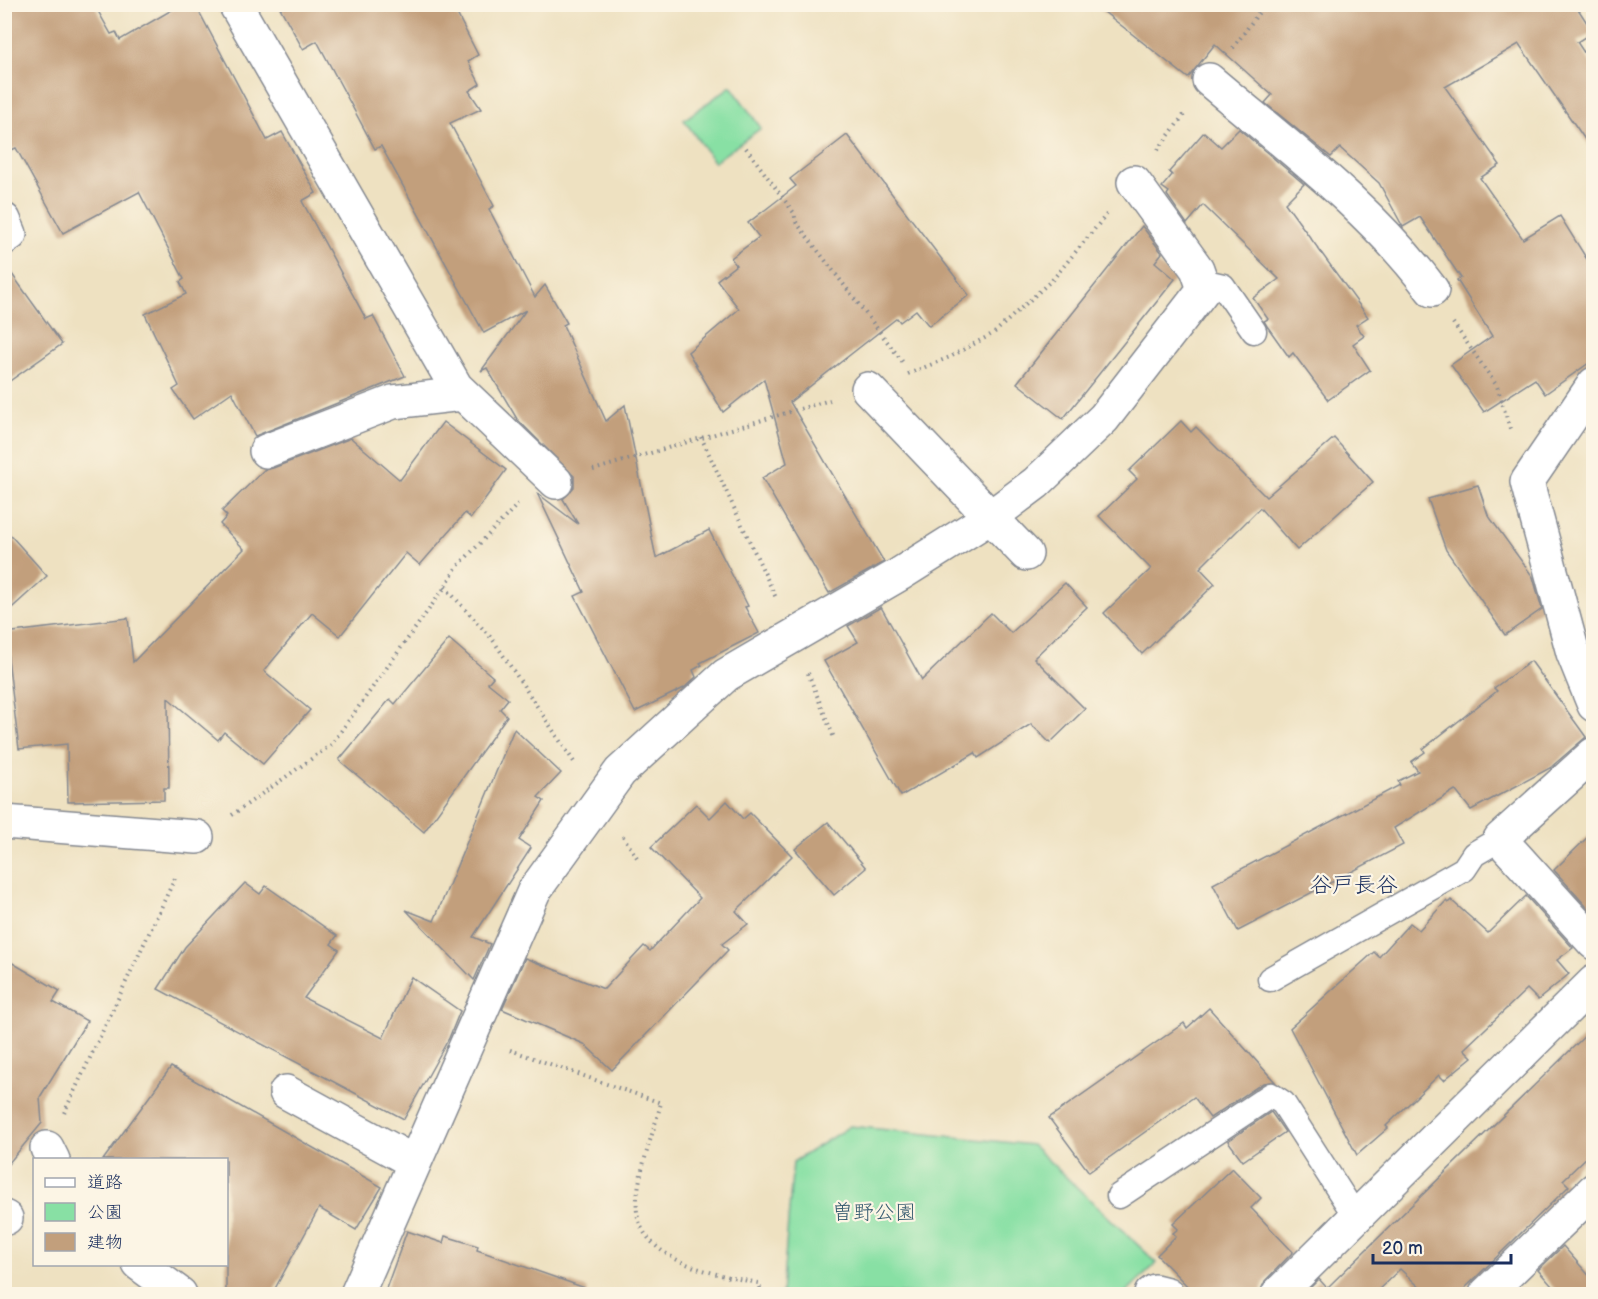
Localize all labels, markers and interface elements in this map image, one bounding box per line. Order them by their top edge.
district label: 谷戸長谷 [1310,872,1398,899]
legend [33,1158,228,1266]
text: 道路 [87,1172,123,1193]
park label: 曽野公園 [832,1200,916,1225]
text: 公園 [87,1202,123,1223]
scale bar [1373,1227,1511,1265]
text: 建物 [87,1232,123,1253]
text: 20 m [1382,1238,1423,1259]

